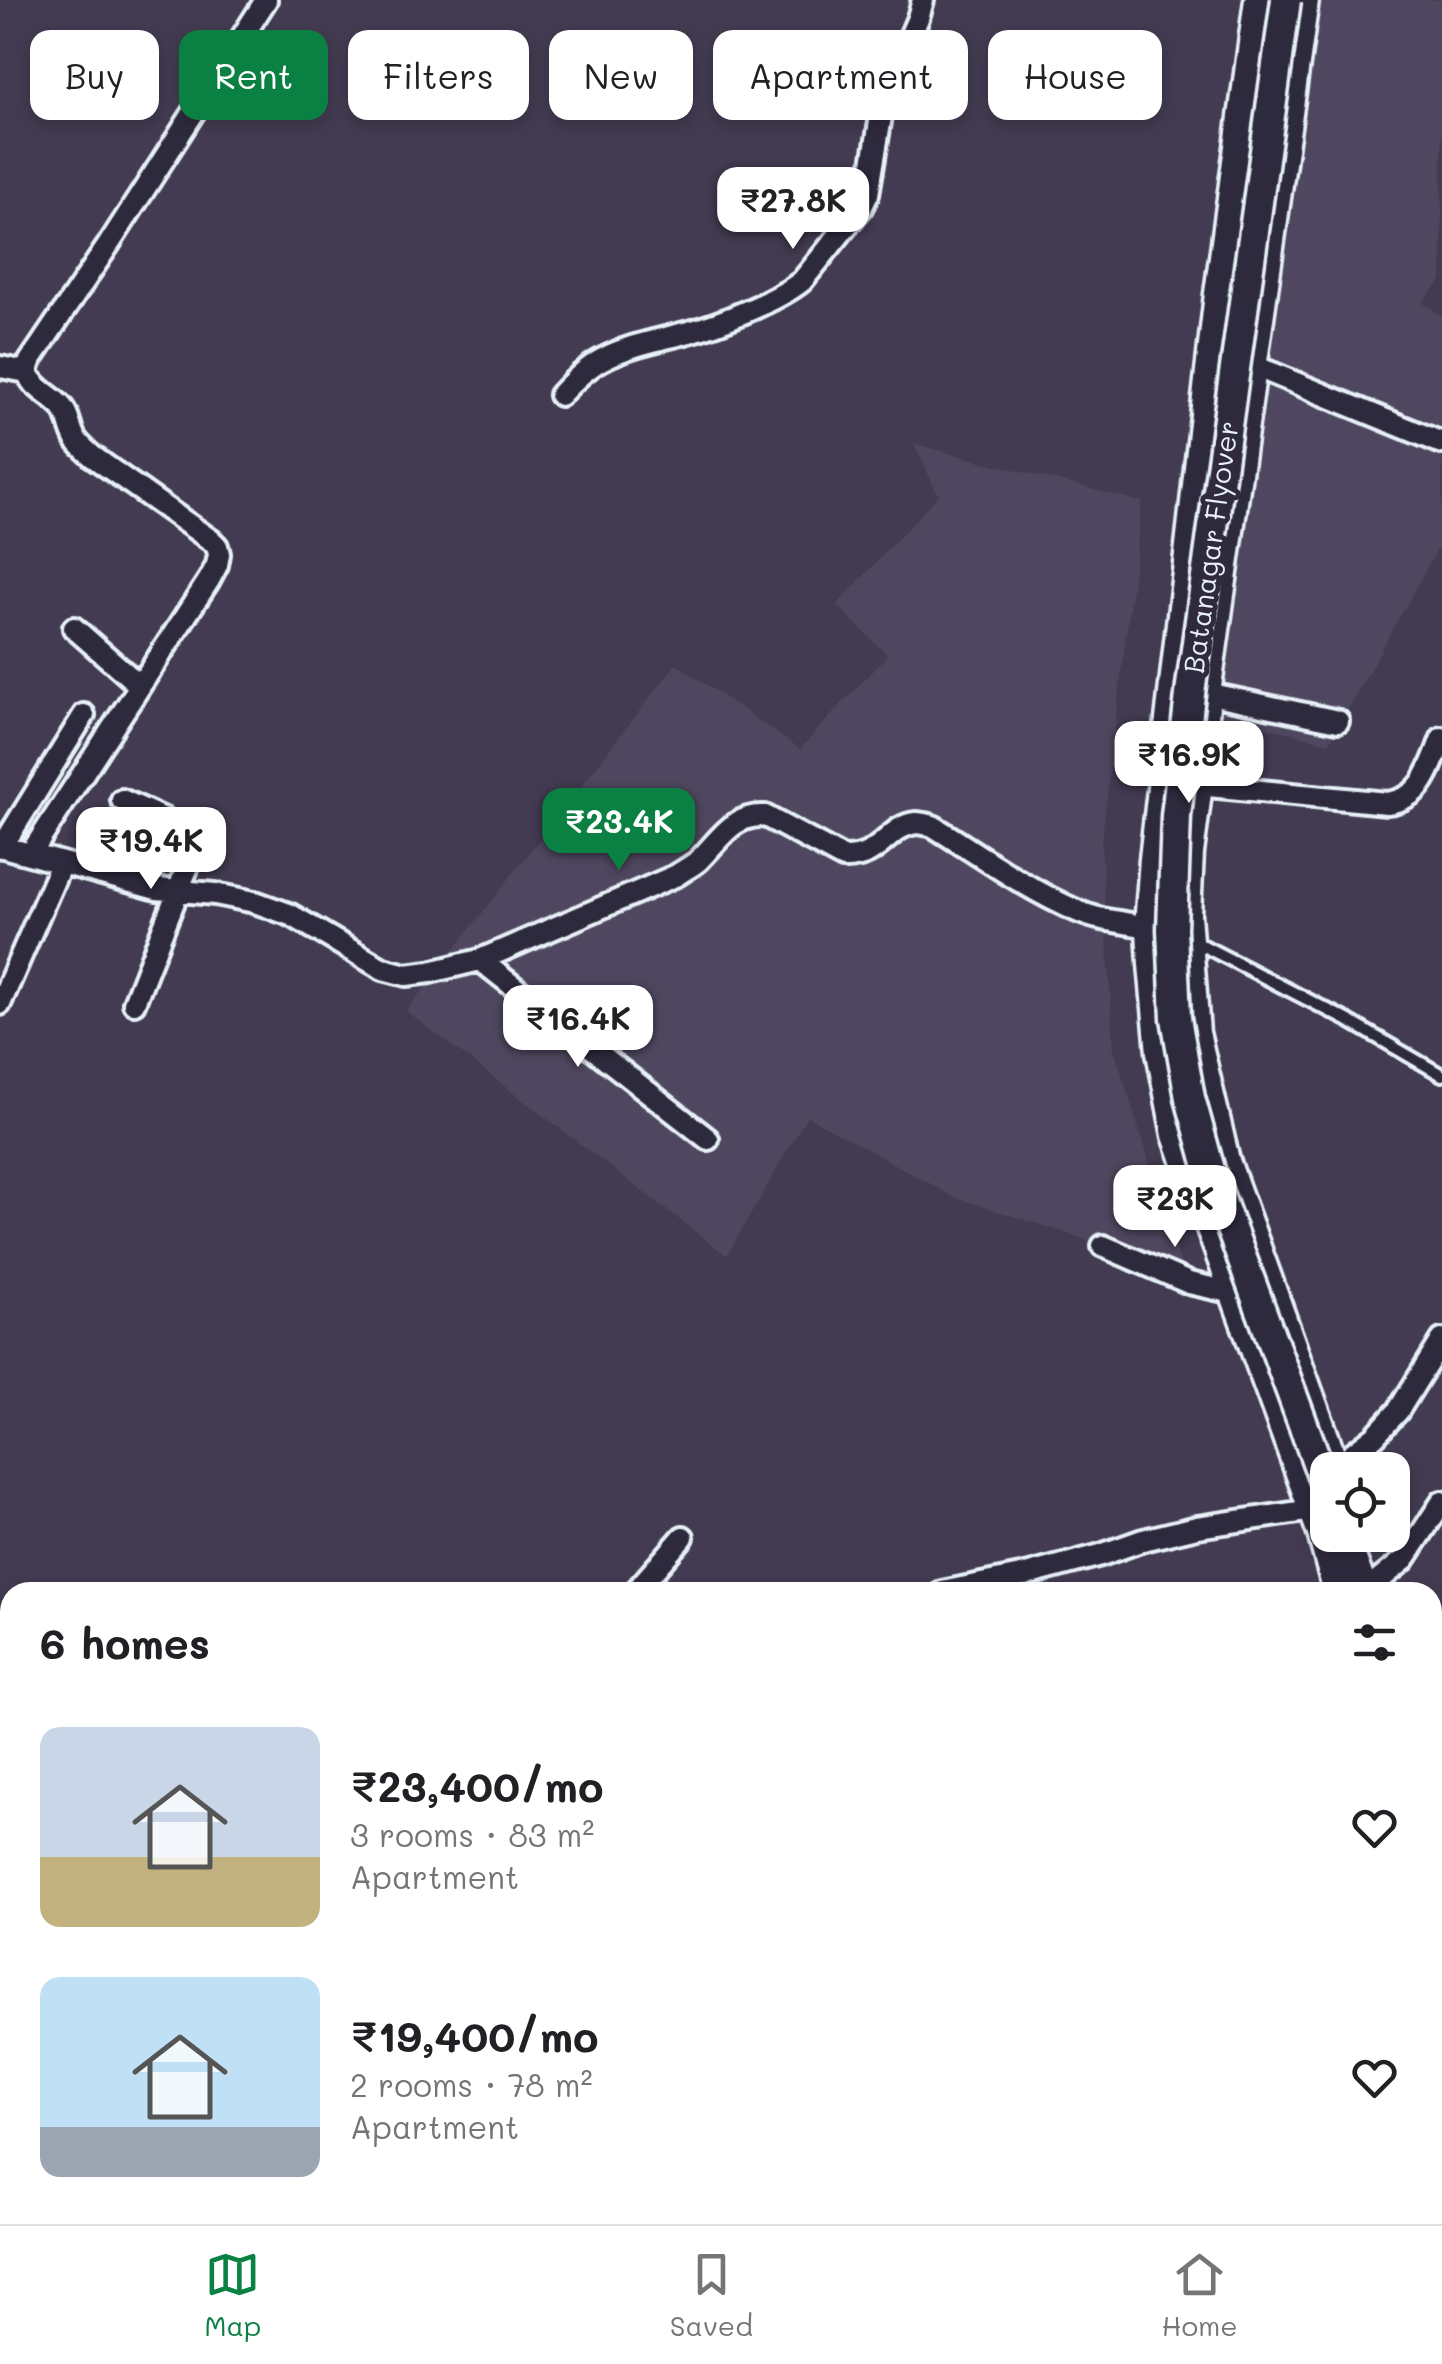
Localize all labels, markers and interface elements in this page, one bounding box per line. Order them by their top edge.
chip: Buy [30,30,159,120]
chip: Rent [179,30,328,120]
chip: Filters [348,30,529,120]
chip: New [549,30,693,120]
chip: Apartment [713,30,968,120]
chip: House [988,30,1162,120]
pin: ₹27.8K [712,167,874,252]
text: ₹27.8K [739,178,847,220]
street label: Batanagar Flyover [1174,419,1246,675]
pin: ₹16.9K [1108,721,1270,806]
text: ₹16.9K [1137,732,1241,774]
pin: ₹23.4K [538,788,700,873]
text: ₹23.4K [564,799,674,841]
pin: ₹19.4K [70,807,232,892]
text: ₹19.4K [98,818,204,860]
pin: ₹16.4K [497,985,659,1070]
text: ₹16.4K [525,996,631,1038]
pin: ₹23K [1116,1165,1234,1250]
text: ₹23K [1135,1176,1215,1218]
map controls [1310,1452,1410,1552]
button: locate [1310,1452,1410,1552]
text: 6 homes [40,1615,210,1670]
icon: filters [1347,1615,1402,1670]
text: ₹23,400/mo [350,1758,603,1813]
icon: home [120,1767,240,1887]
icon: heart [1347,1800,1402,1855]
text: 3 rooms · 83 m² [350,1813,594,1855]
text: Apartment [350,1855,519,1897]
text: ₹19,400/mo [350,2008,599,2063]
icon: home [120,2017,240,2137]
icon: heart [1347,2050,1402,2105]
text: 2 rooms · 78 m² [350,2063,593,2105]
text: Apartment [350,2105,519,2147]
tab: Map [204,2247,261,2343]
tab: Saved [670,2247,753,2343]
tab: Home [1161,2247,1238,2343]

